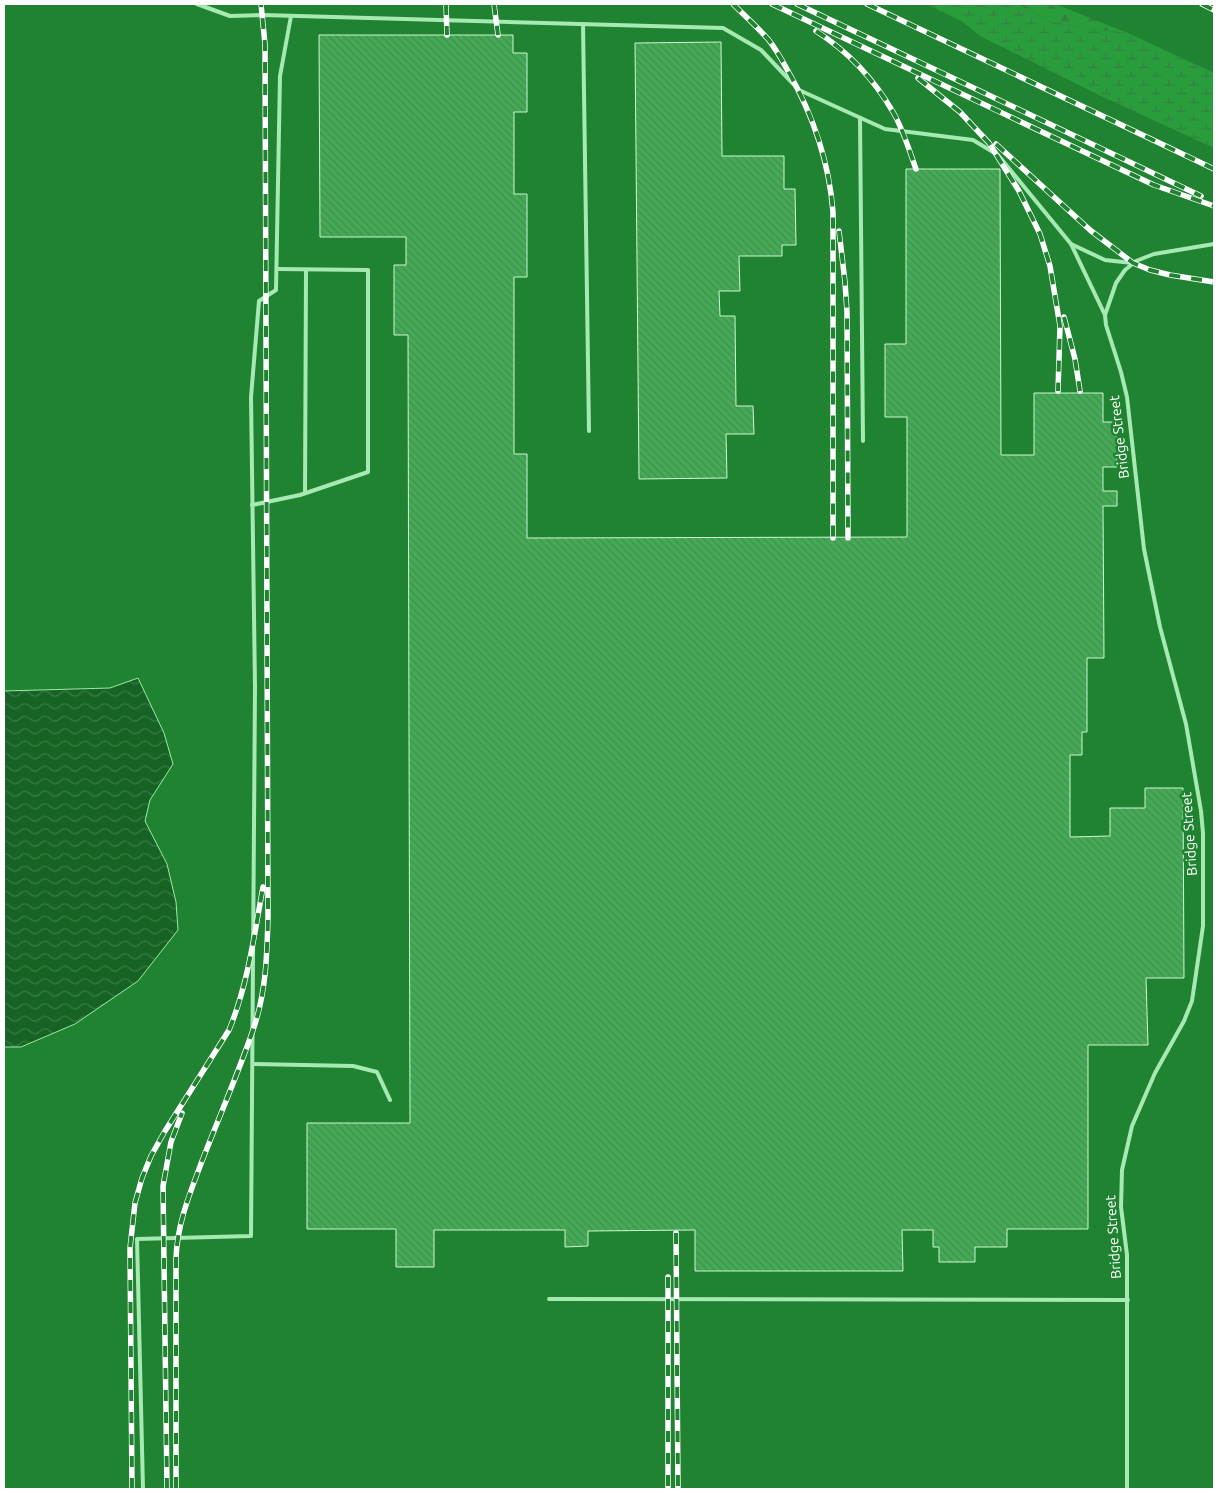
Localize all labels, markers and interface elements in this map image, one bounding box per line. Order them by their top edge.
street label: Bridge Street [1106,394,1132,480]
street label: Bridge Street [1178,791,1200,876]
street label: Bridge Street [1102,1194,1124,1279]

